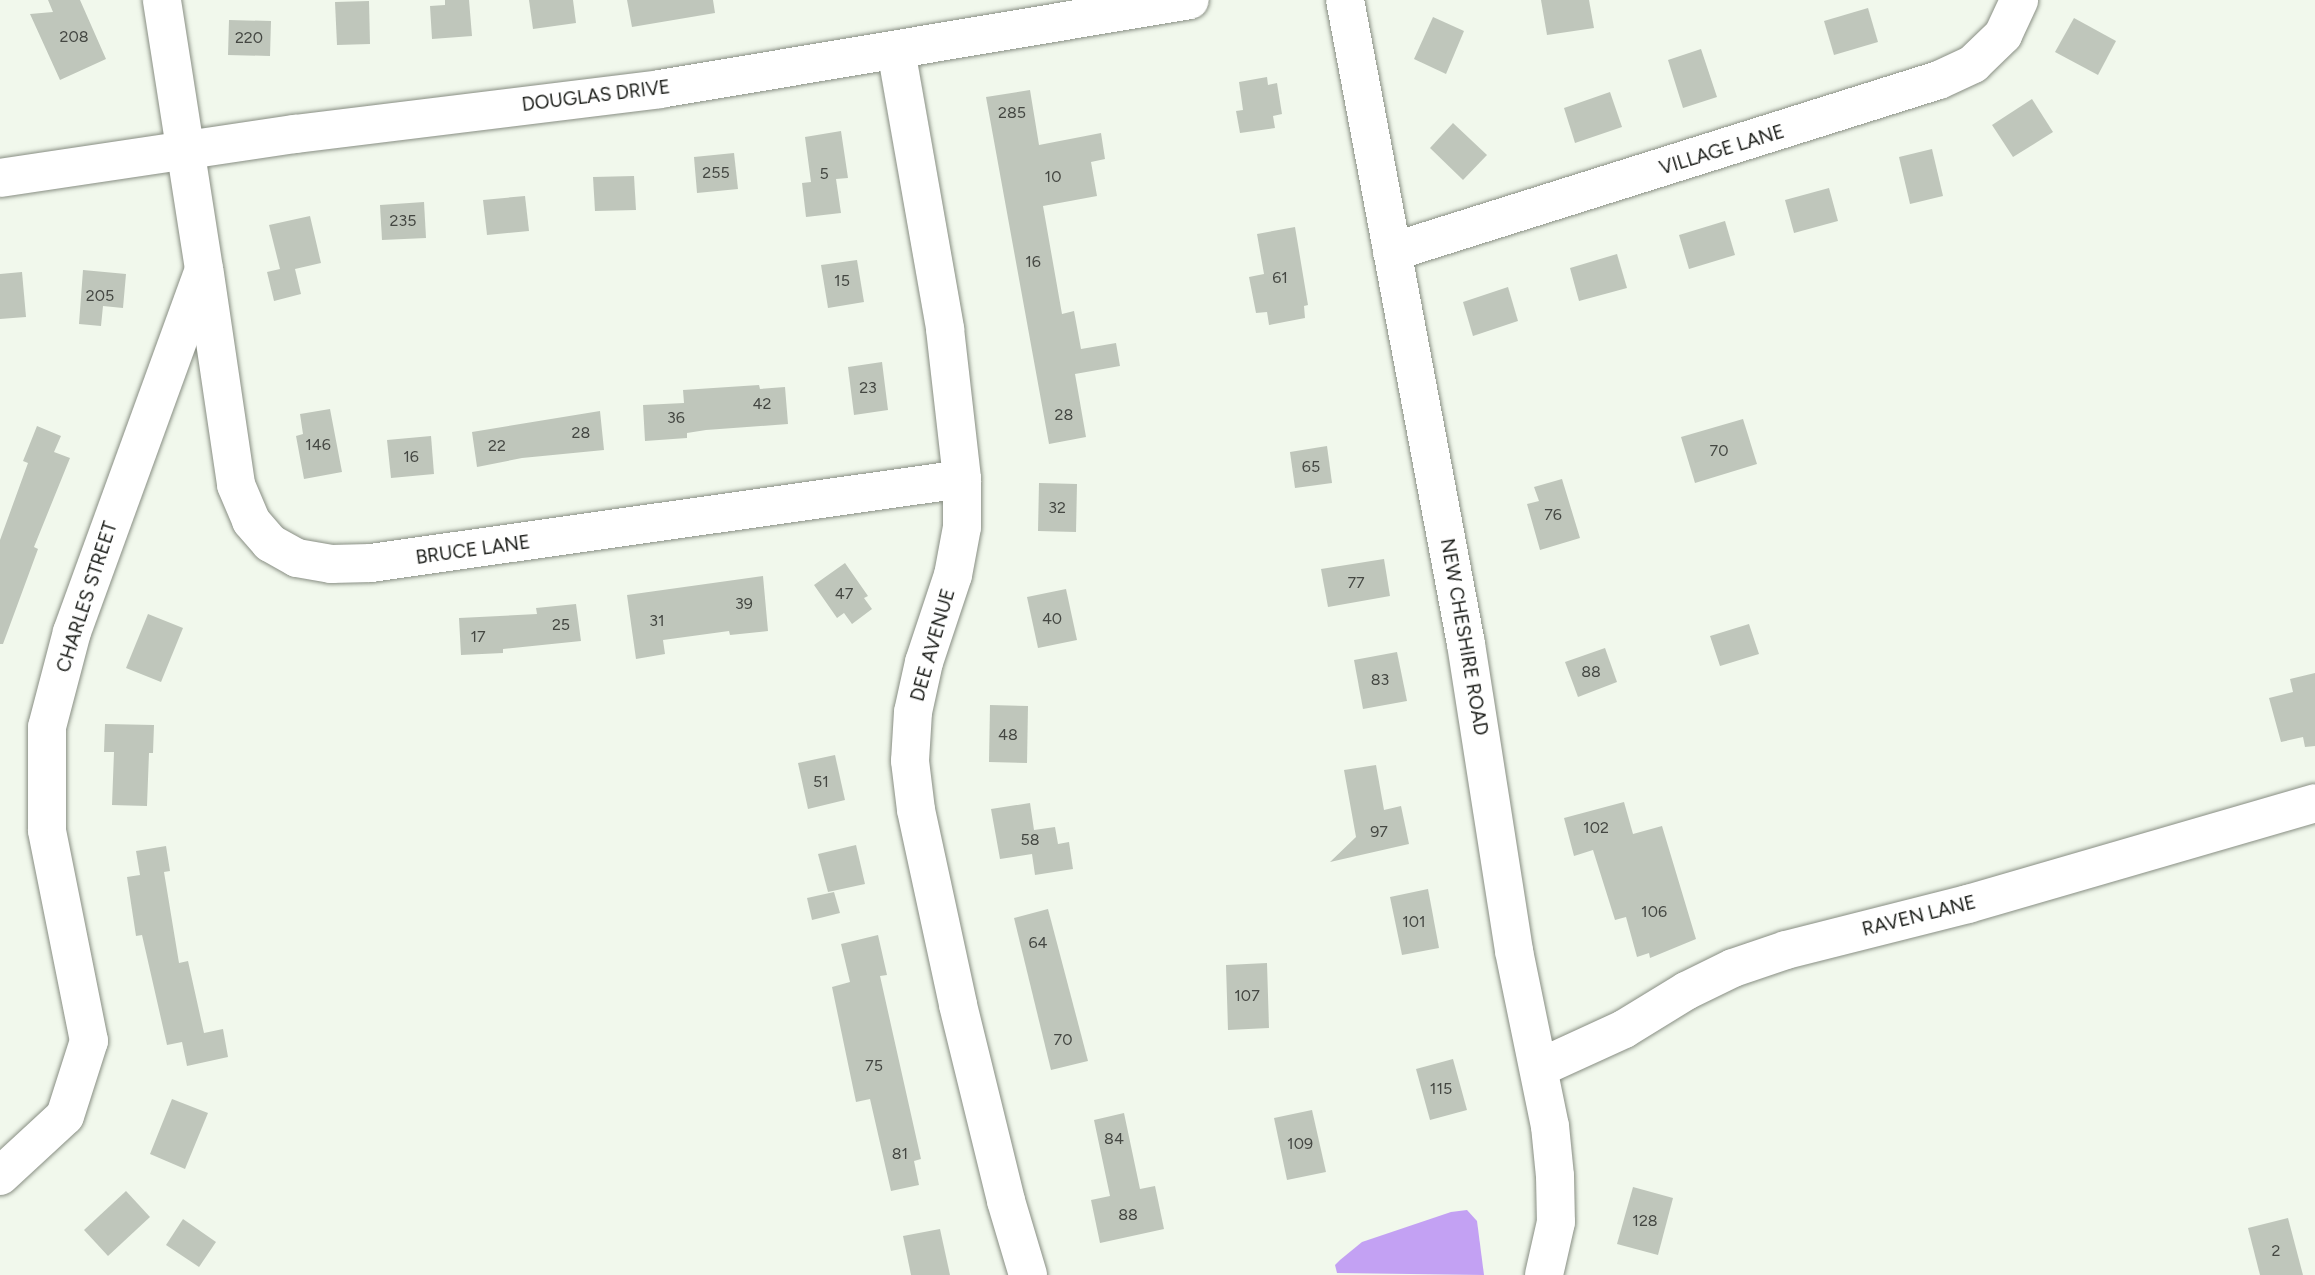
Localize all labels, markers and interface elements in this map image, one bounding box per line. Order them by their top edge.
house number: 208 [59,27,89,47]
house number: 220 [235,28,263,48]
street label: DOUGLAS DRIVE [521,76,671,116]
house number: 285 [998,103,1026,123]
street label: VILLAGE LANE [1657,120,1787,180]
house number: 255 [702,163,730,183]
house number: 5 [819,164,829,184]
house number: 10 [1045,167,1061,187]
house number: 235 [390,211,416,231]
house number: 16 [1025,252,1041,272]
house number: 61 [1272,268,1288,288]
house number: 15 [834,271,850,291]
house number: 205 [86,286,114,306]
house number: 23 [859,378,877,398]
house number: 42 [753,394,771,414]
house number: 28 [1055,405,1073,425]
house number: 36 [667,408,685,428]
house number: 28 [572,423,590,443]
house number: 146 [305,435,331,455]
house number: 22 [488,436,506,456]
house number: 70 [1710,441,1728,461]
house number: 16 [403,447,419,467]
house number: 65 [1302,457,1320,477]
house number: 32 [1048,498,1066,518]
house number: 76 [1544,505,1562,525]
street label: CHARLES STREET [52,519,122,675]
street label: BRUCE LANE [414,531,532,569]
street label: NEW CHESHIRE ROAD [1435,537,1493,737]
house number: 77 [1347,573,1365,593]
house number: 47 [835,584,853,604]
street label: DEE AVENUE [906,586,960,704]
house number: 39 [735,594,753,614]
house number: 40 [1042,609,1062,629]
house number: 31 [649,611,665,631]
house number: 25 [552,615,570,635]
house number: 17 [470,627,486,647]
house number: 88 [1581,662,1601,682]
house number: 83 [1371,670,1389,690]
house number: 48 [998,725,1018,745]
house number: 51 [813,772,829,792]
house number: 102 [1583,818,1609,838]
house number: 97 [1370,822,1388,842]
house number: 58 [1020,830,1040,850]
street label: RAVEN LANE [1860,891,1978,941]
house number: 106 [1641,902,1667,922]
house number: 101 [1402,912,1426,932]
house number: 64 [1029,933,1047,953]
house number: 107 [1234,986,1260,1006]
house number: 70 [1054,1030,1072,1050]
house number: 75 [865,1056,883,1076]
house number: 115 [1430,1079,1452,1099]
house number: 84 [1104,1129,1124,1149]
house number: 109 [1287,1134,1313,1154]
house number: 81 [892,1144,908,1164]
house number: 88 [1118,1205,1138,1225]
house number: 128 [1632,1211,1658,1231]
house number: 2 [2272,1241,2280,1261]

